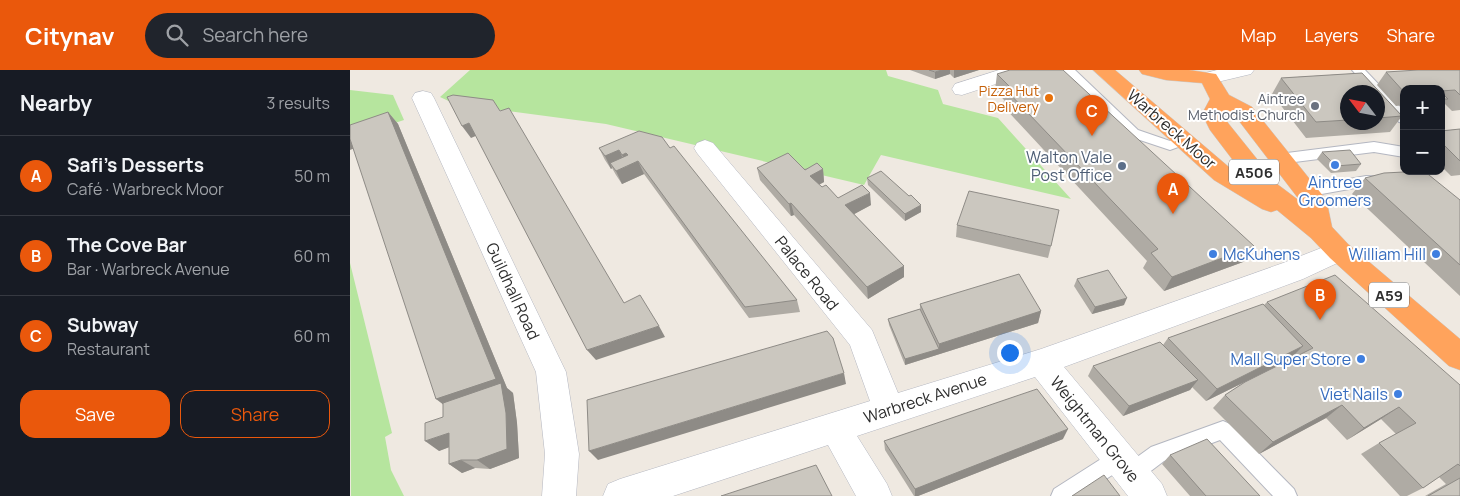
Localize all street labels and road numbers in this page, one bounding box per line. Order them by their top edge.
street label: Warbreck Moor [1123,84,1221,174]
road number: A506 [1229,160,1279,184]
street label: Palace Road [770,231,844,315]
street label: Guildhall Road [481,239,545,343]
road number: A59 [1369,282,1409,308]
street label: Warbreck Avenue [861,368,989,428]
street label: Weightman Grove [1045,371,1145,487]

